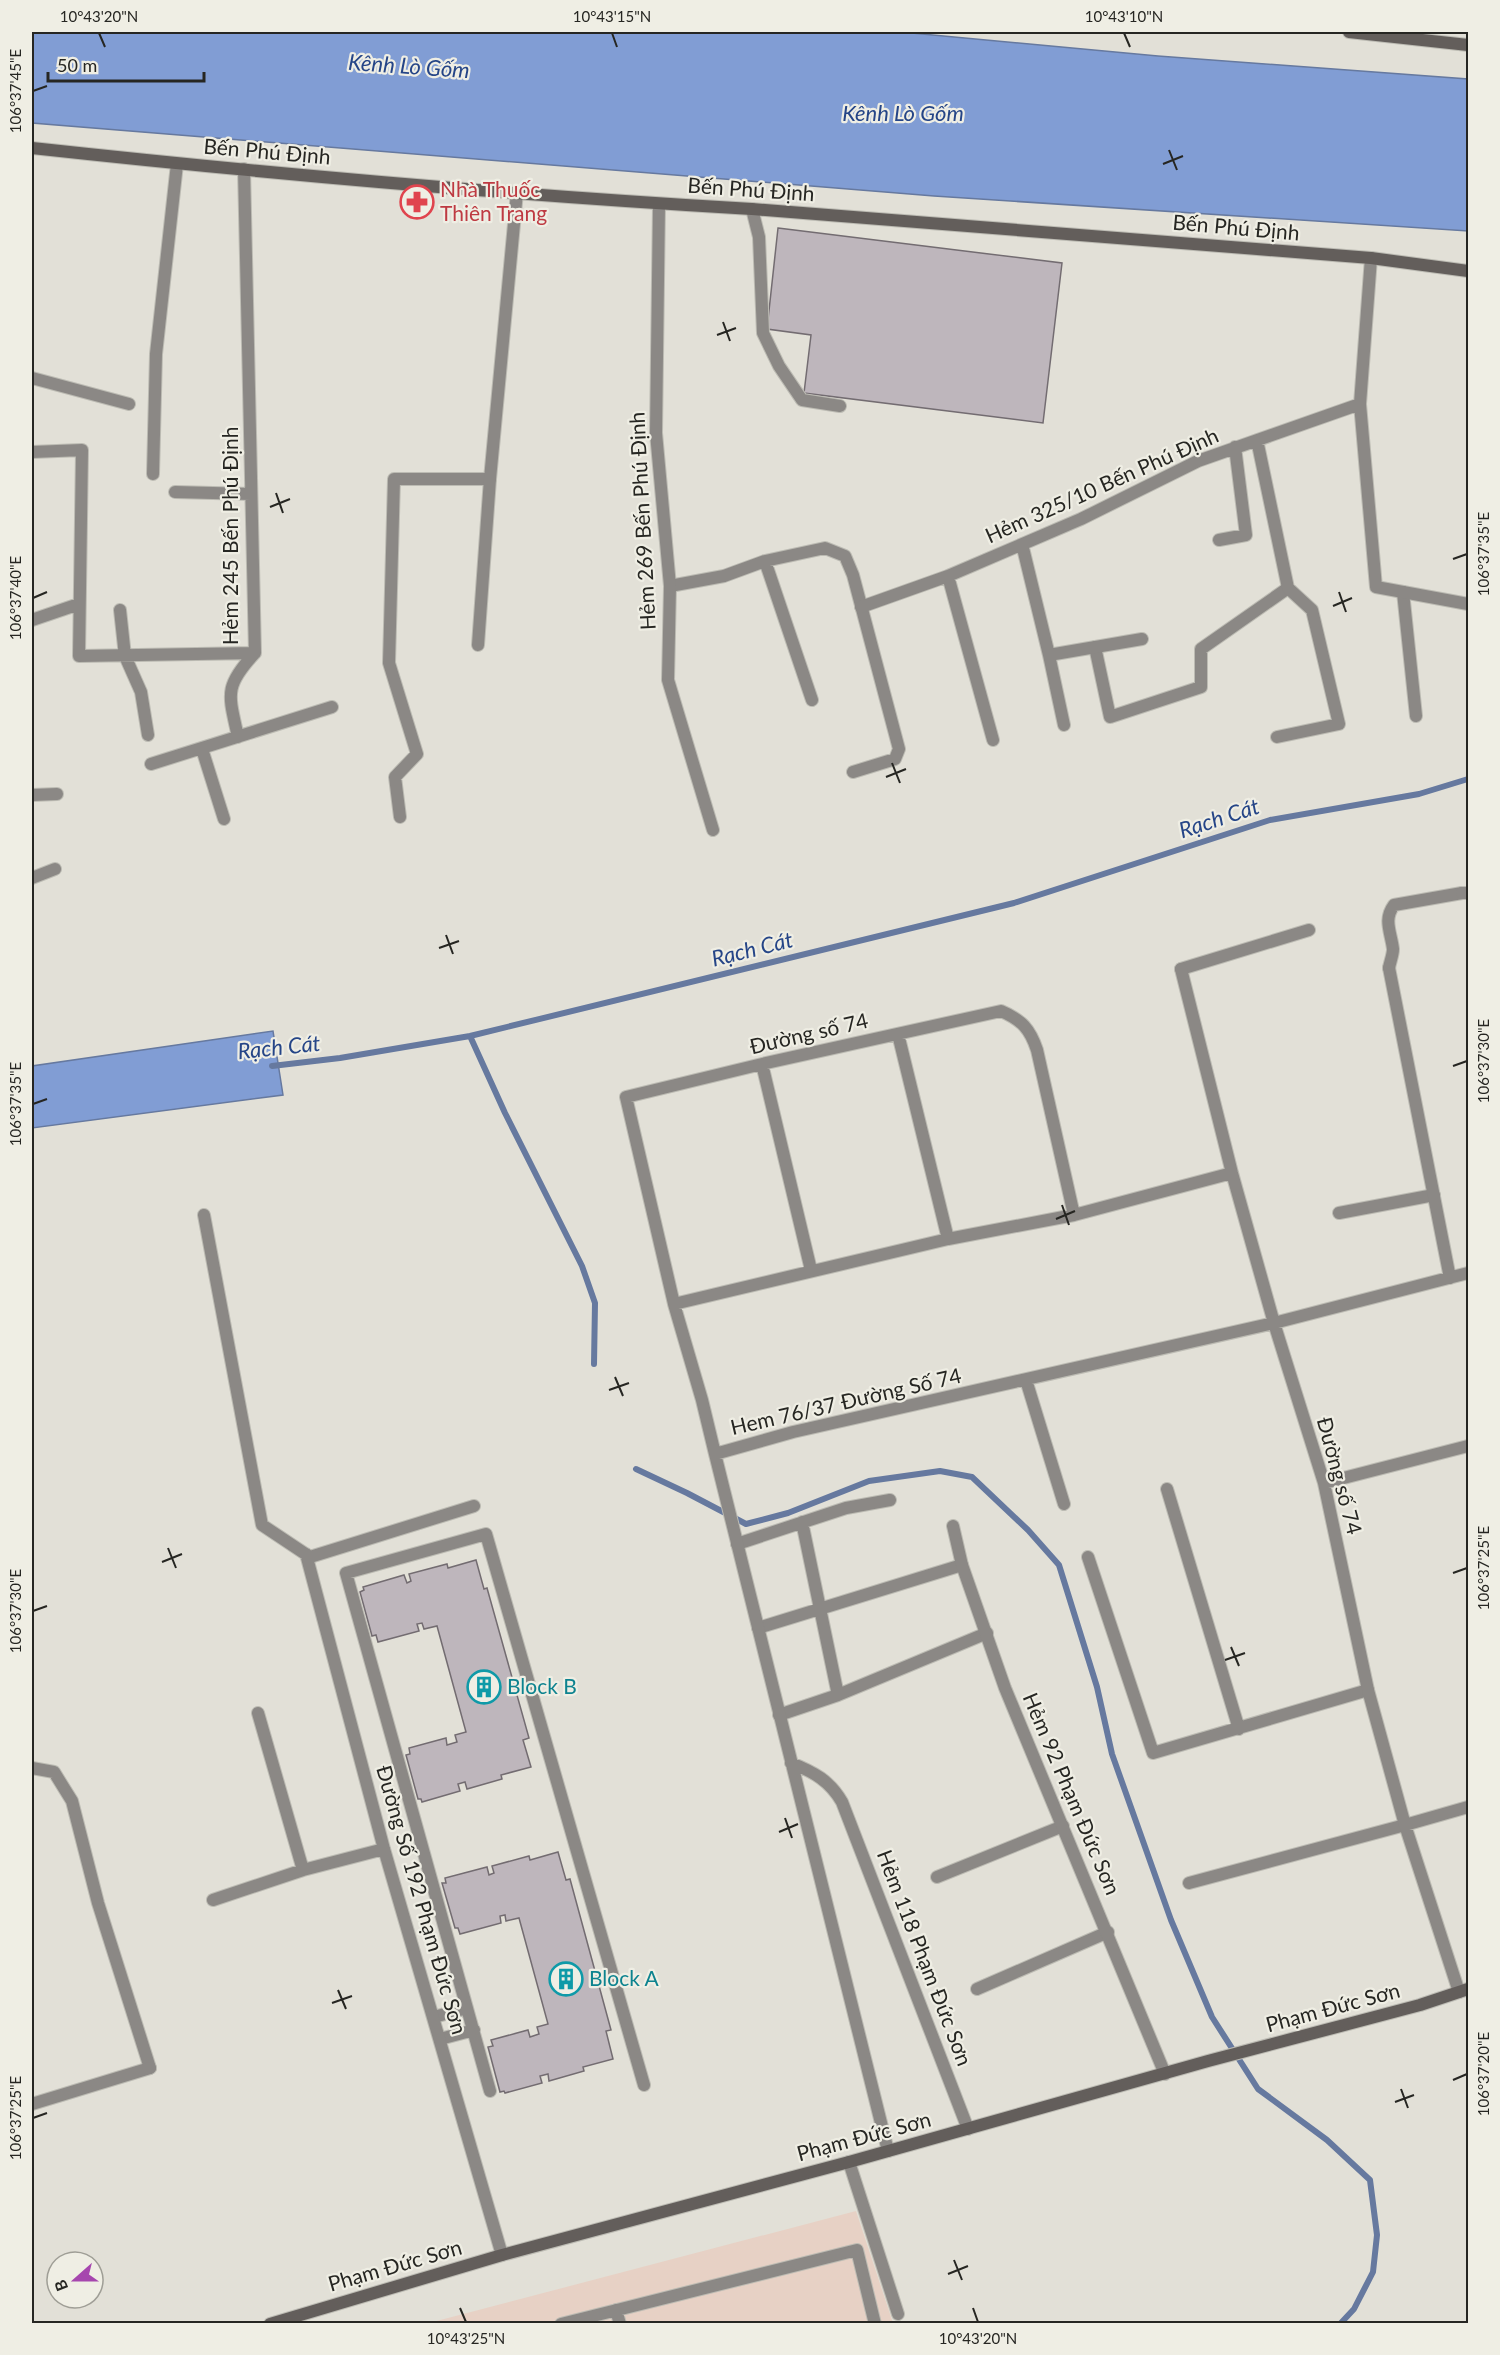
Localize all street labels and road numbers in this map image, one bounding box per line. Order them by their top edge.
street label: Bến Phú Định [203,133,332,169]
street label: Bến Phú Định [687,172,816,205]
street label: Bến Phú Định [1172,209,1301,245]
street label: Hẻm 269 Bến Phú Định [623,411,660,631]
street label: Hẻm 325/10 Bến Phú Định [981,422,1222,547]
street label: Hẻm 245 Bến Phú Định [217,427,242,645]
street label: Đường số 74 [747,1007,870,1058]
street label: Hem 76/37 Đường Số 74 [728,1362,963,1439]
street label: Đường số 74 [1313,1414,1368,1537]
street label: Hẻm 92 Phạm Đức Sơn [1018,1689,1126,1898]
street label: Đường Số 192 Phạm Đức Sơn [372,1762,473,2037]
street label: Hẻm 118 Phạm Đức Sơn [873,1846,978,2069]
street label: Phạm Đức Sơn [1263,1977,1402,2036]
street label: Phạm Đức Sơn [794,2106,933,2165]
street label: Phạm Đức Sơn [325,2234,464,2296]

